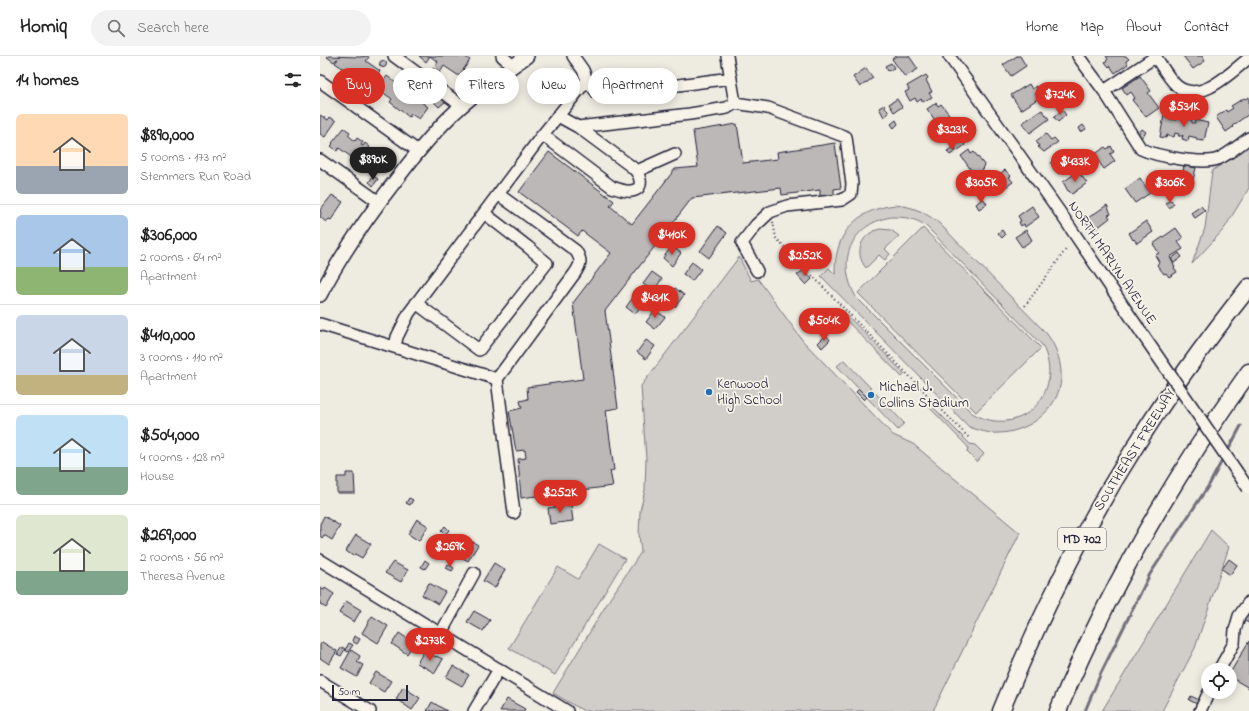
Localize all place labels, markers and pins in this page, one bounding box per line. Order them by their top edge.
pin: $724K [1032,82,1088,116]
pin: $531K [1156,94,1212,128]
pin: $323K [924,117,980,151]
pin: $890K [345,147,401,181]
pin: $433K [1047,149,1103,183]
pin: $305K [953,170,1009,204]
pin: $306K [1142,170,1198,204]
pin: $410K [644,222,700,256]
pin: $252K [777,243,833,277]
pin: $431K [627,285,683,319]
pin: $504K [796,308,852,342]
place label: Kenwood High School [717,374,782,412]
place label: Michael J. Collins Stadium [879,377,969,414]
marker: Kenwood High School [704,387,714,397]
marker: Michael J. Collins Stadium [866,390,876,400]
pin: $252K [532,480,588,514]
pin: $269K [422,534,478,568]
pin: $273K [402,628,458,662]

